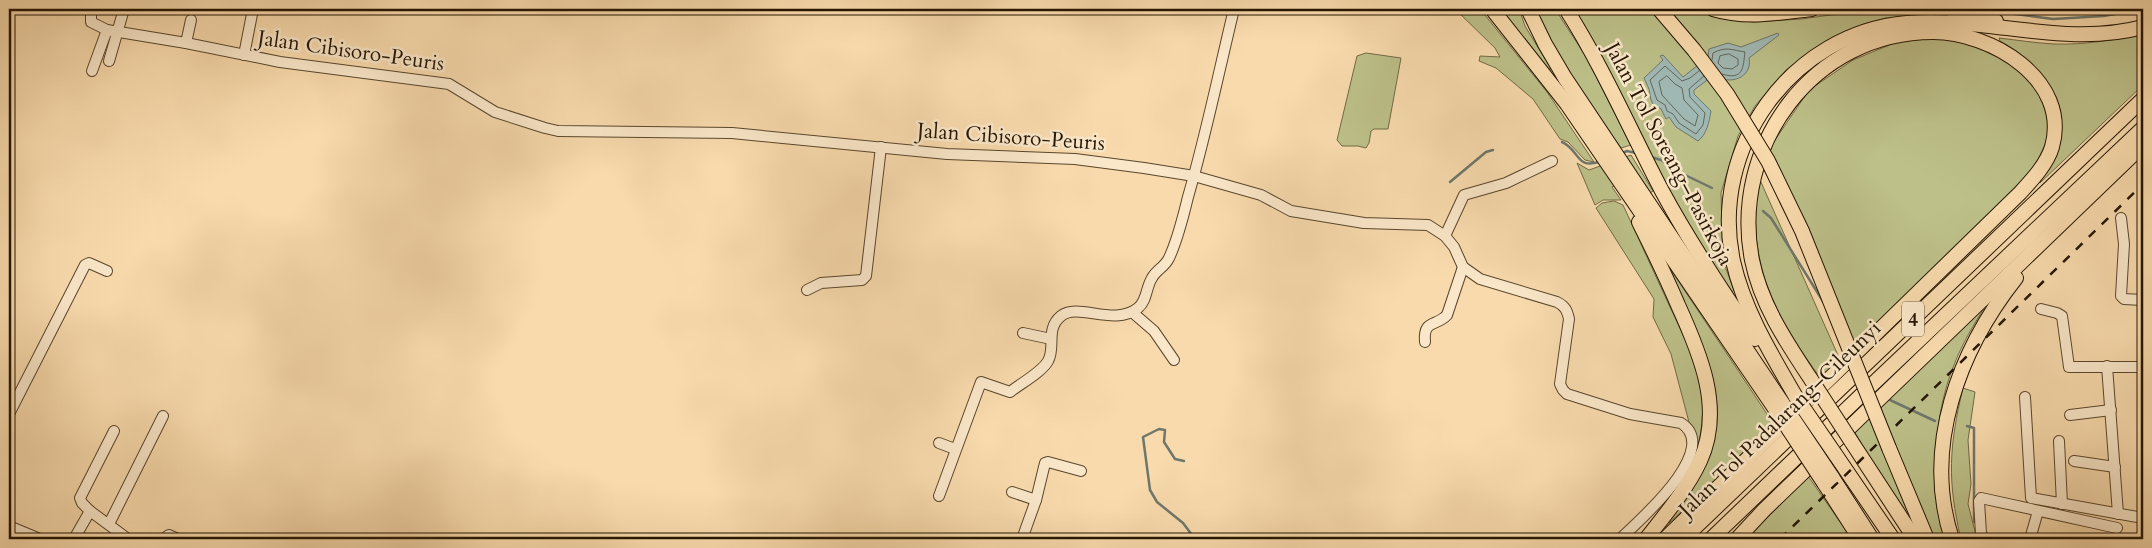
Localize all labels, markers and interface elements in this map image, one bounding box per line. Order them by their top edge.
street label: Jalan Cibisoro-Peuris [253,23,446,78]
street label: Jalan Tol Soreang–Pasirkoja [1596,35,1740,271]
street label: Jalan Cibisoro-Peuris [913,116,1106,158]
road number: 4 [1902,302,1924,336]
street label: Jalan Tol Padalarang–Cileunyi [1670,314,1888,526]

